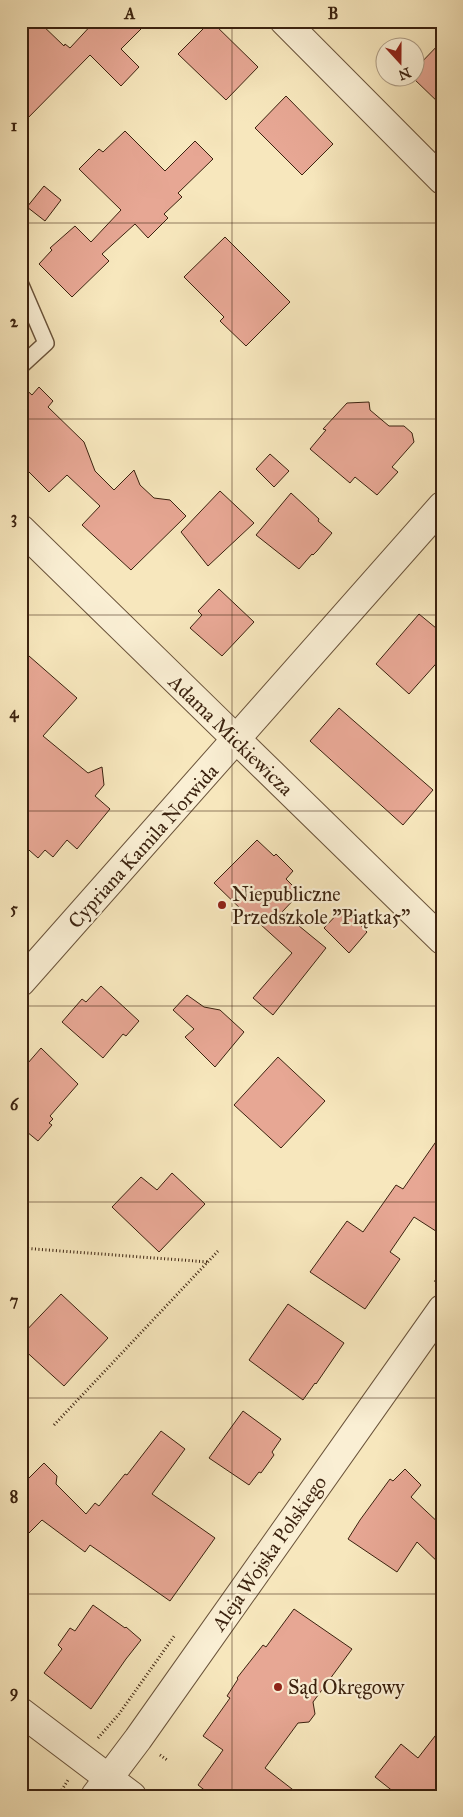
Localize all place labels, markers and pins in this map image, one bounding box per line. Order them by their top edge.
place label: Niepubliczne Przedszkole "Piątka5" [232,882,410,929]
marker: Niepubliczne Przedszkole "Piątka5" [216,899,228,911]
place label: Sąd Okręgowy [288,1675,405,1700]
marker: Sąd Okręgowy [272,1681,284,1693]

